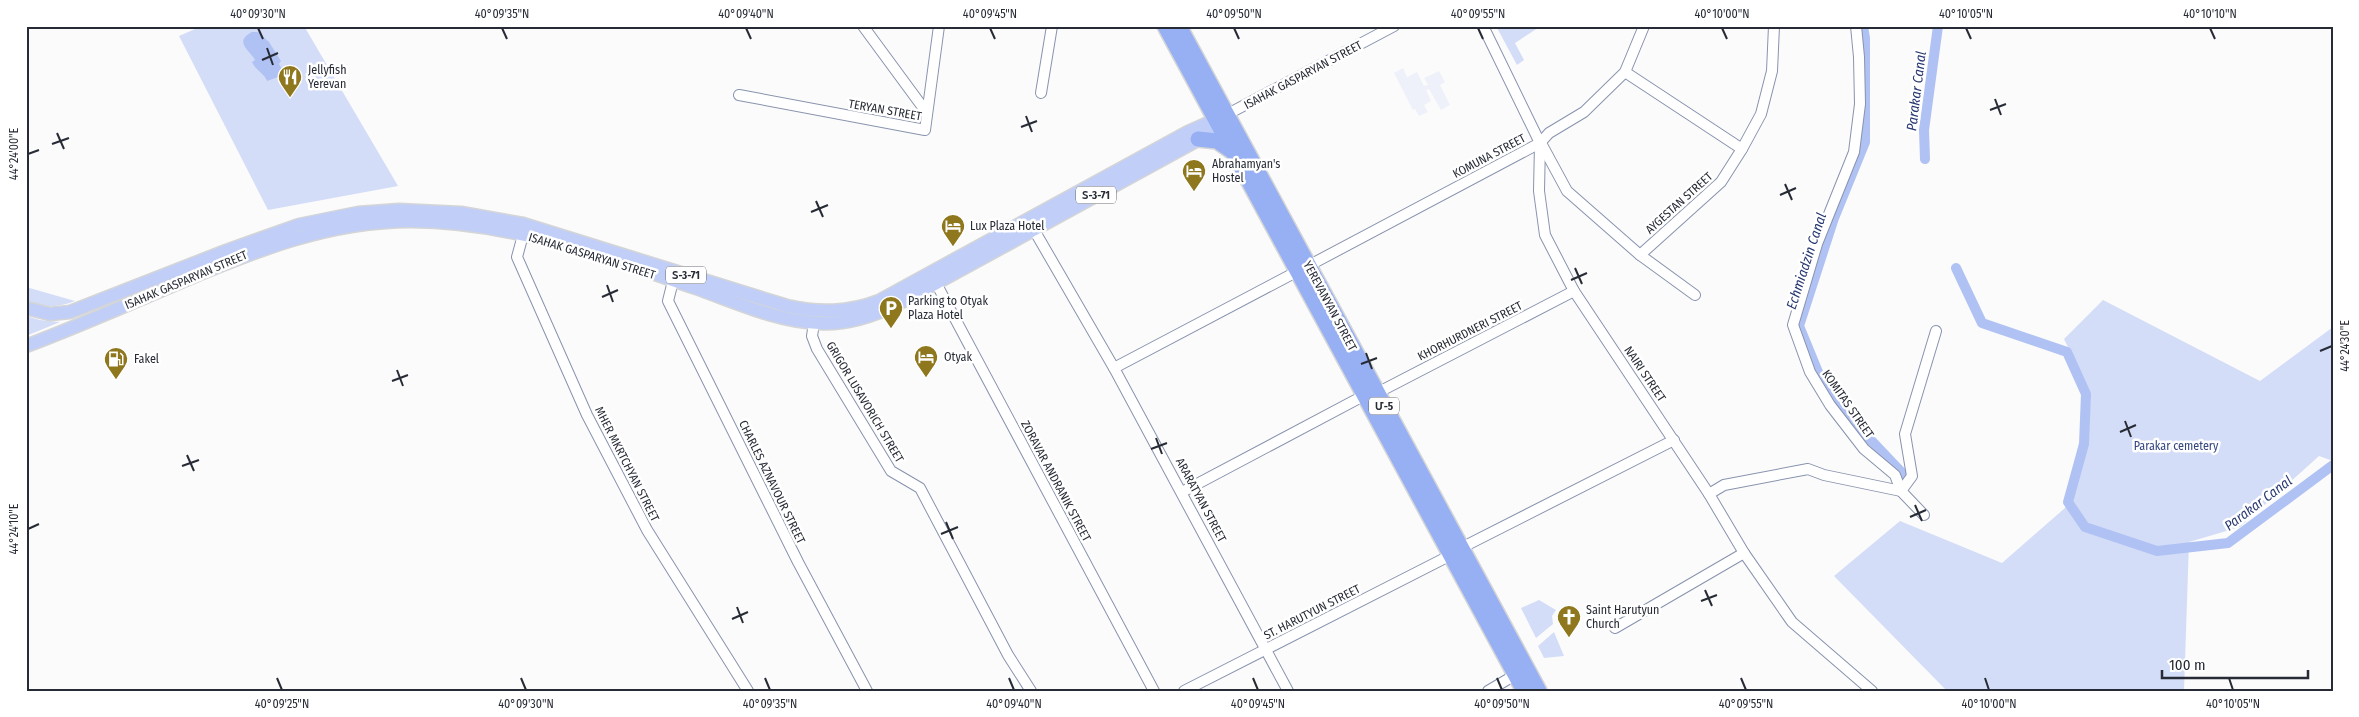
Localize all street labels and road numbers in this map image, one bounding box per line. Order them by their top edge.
street label: ISAHAK GASPARYAN STREET [1242,38,1365,112]
street label: TERYAN STREET [847,97,923,123]
street label: KOMUNA STREET [1450,131,1528,181]
street label: AYGESTAN STREET [1643,169,1716,237]
road number: Տ-3-71 [1076,186,1116,204]
street label: ISAHAK GASPARYAN STREET [527,230,657,282]
street label: ISAHAK GASPARYAN STREET [123,248,250,312]
street label: YEREVANYAN STREET [1300,259,1360,354]
road number: Տ-3-71 [666,266,706,284]
street label: KHORHURDNERI STREET [1415,298,1525,363]
street label: GRIGOR LUSAVORICH STREET [823,339,907,465]
street label: NAIRI STREET [1621,344,1669,405]
street label: KOMITAS STREET [1819,367,1877,441]
road number: Մ-5 [1369,398,1399,414]
street label: MHER MKRTCHYAN STREET [592,404,662,524]
street label: CHARLES AZNAVOUR STREET [736,418,808,546]
street label: ZORAVAR ANDRANIK STREET [1018,418,1094,544]
street label: ARARATYAN STREET [1173,455,1229,545]
street label: ST. HARUTYUN STREET [1261,581,1363,642]

